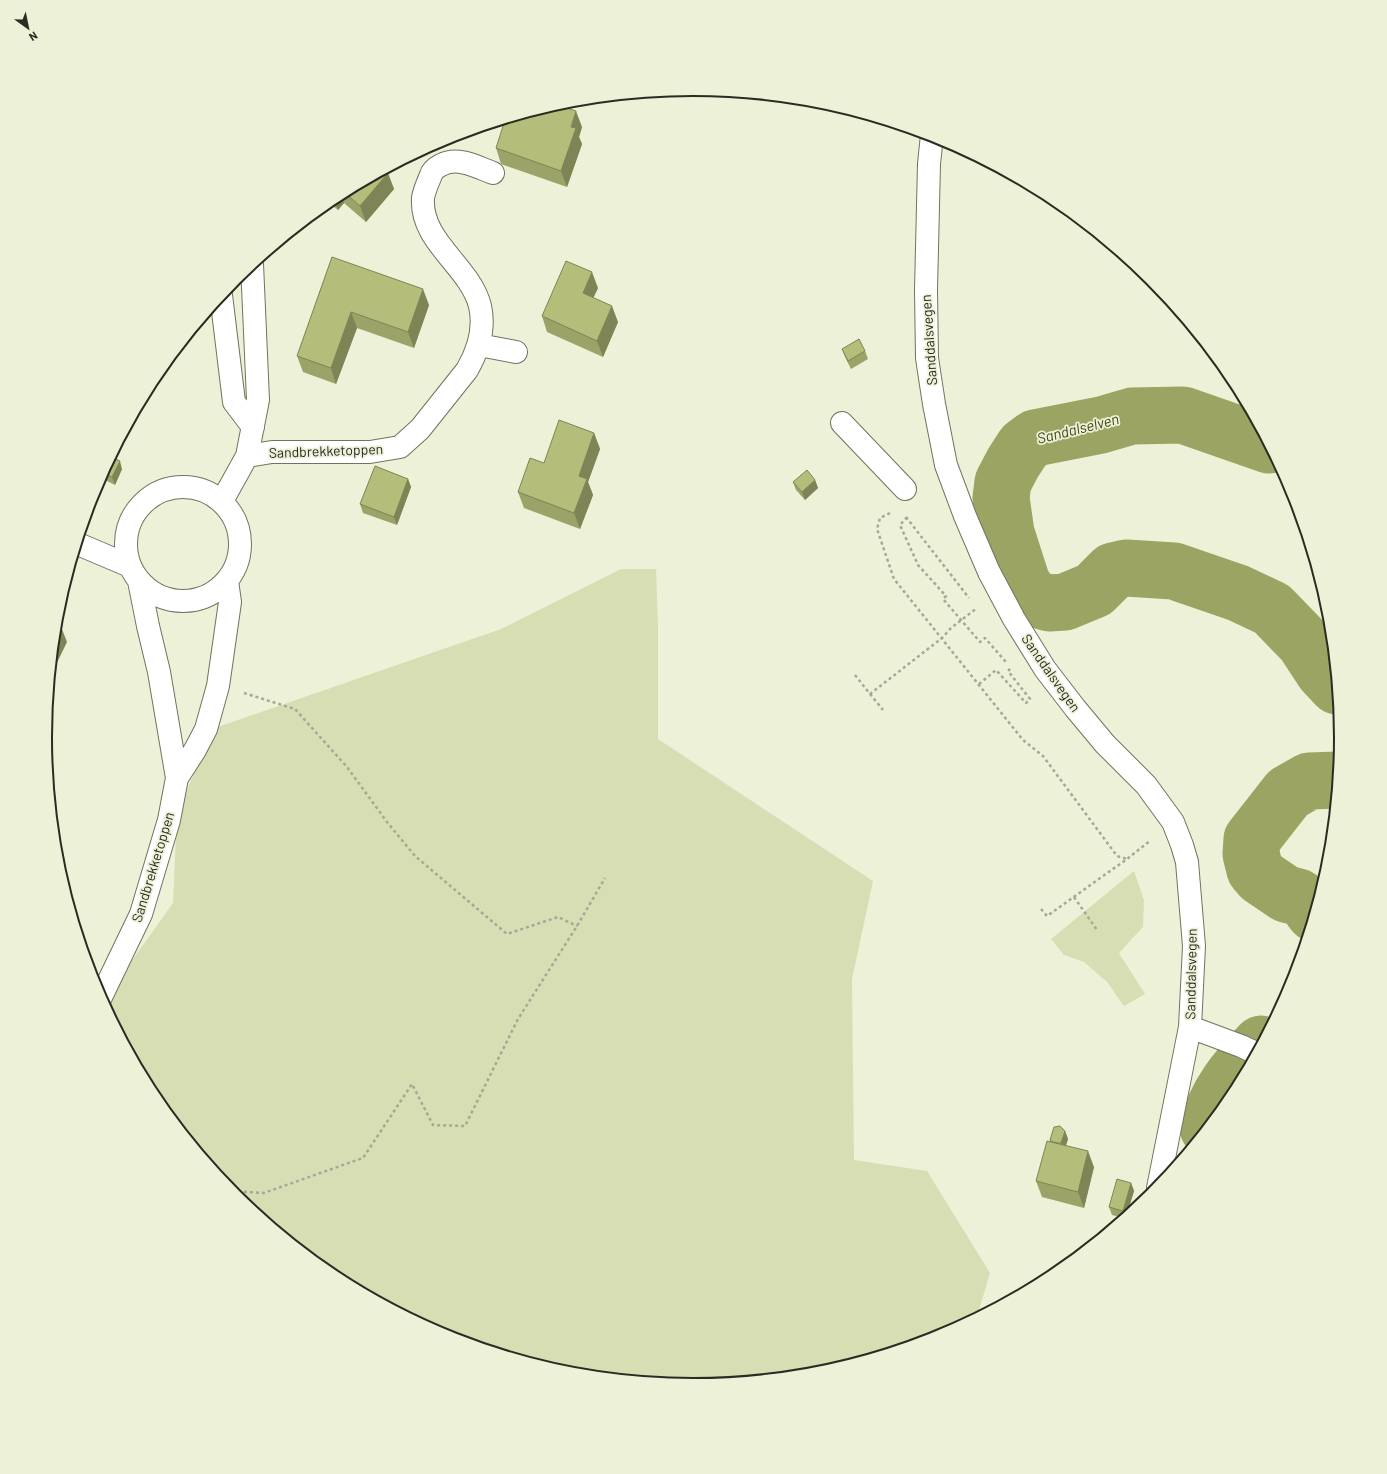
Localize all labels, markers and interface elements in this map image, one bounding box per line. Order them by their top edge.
north arrow [8,8,48,48]
text: N [27,29,40,44]
street label: Sanddalsvegen [917,294,940,386]
water label: Sandalselven [1035,409,1121,447]
street label: Sandbrekketoppen [268,440,384,461]
street label: Sanddalsvegen [1018,631,1084,715]
street label: Sandbrekketoppen [128,810,177,924]
street label: Sanddalsvegen [1181,928,1200,1020]

